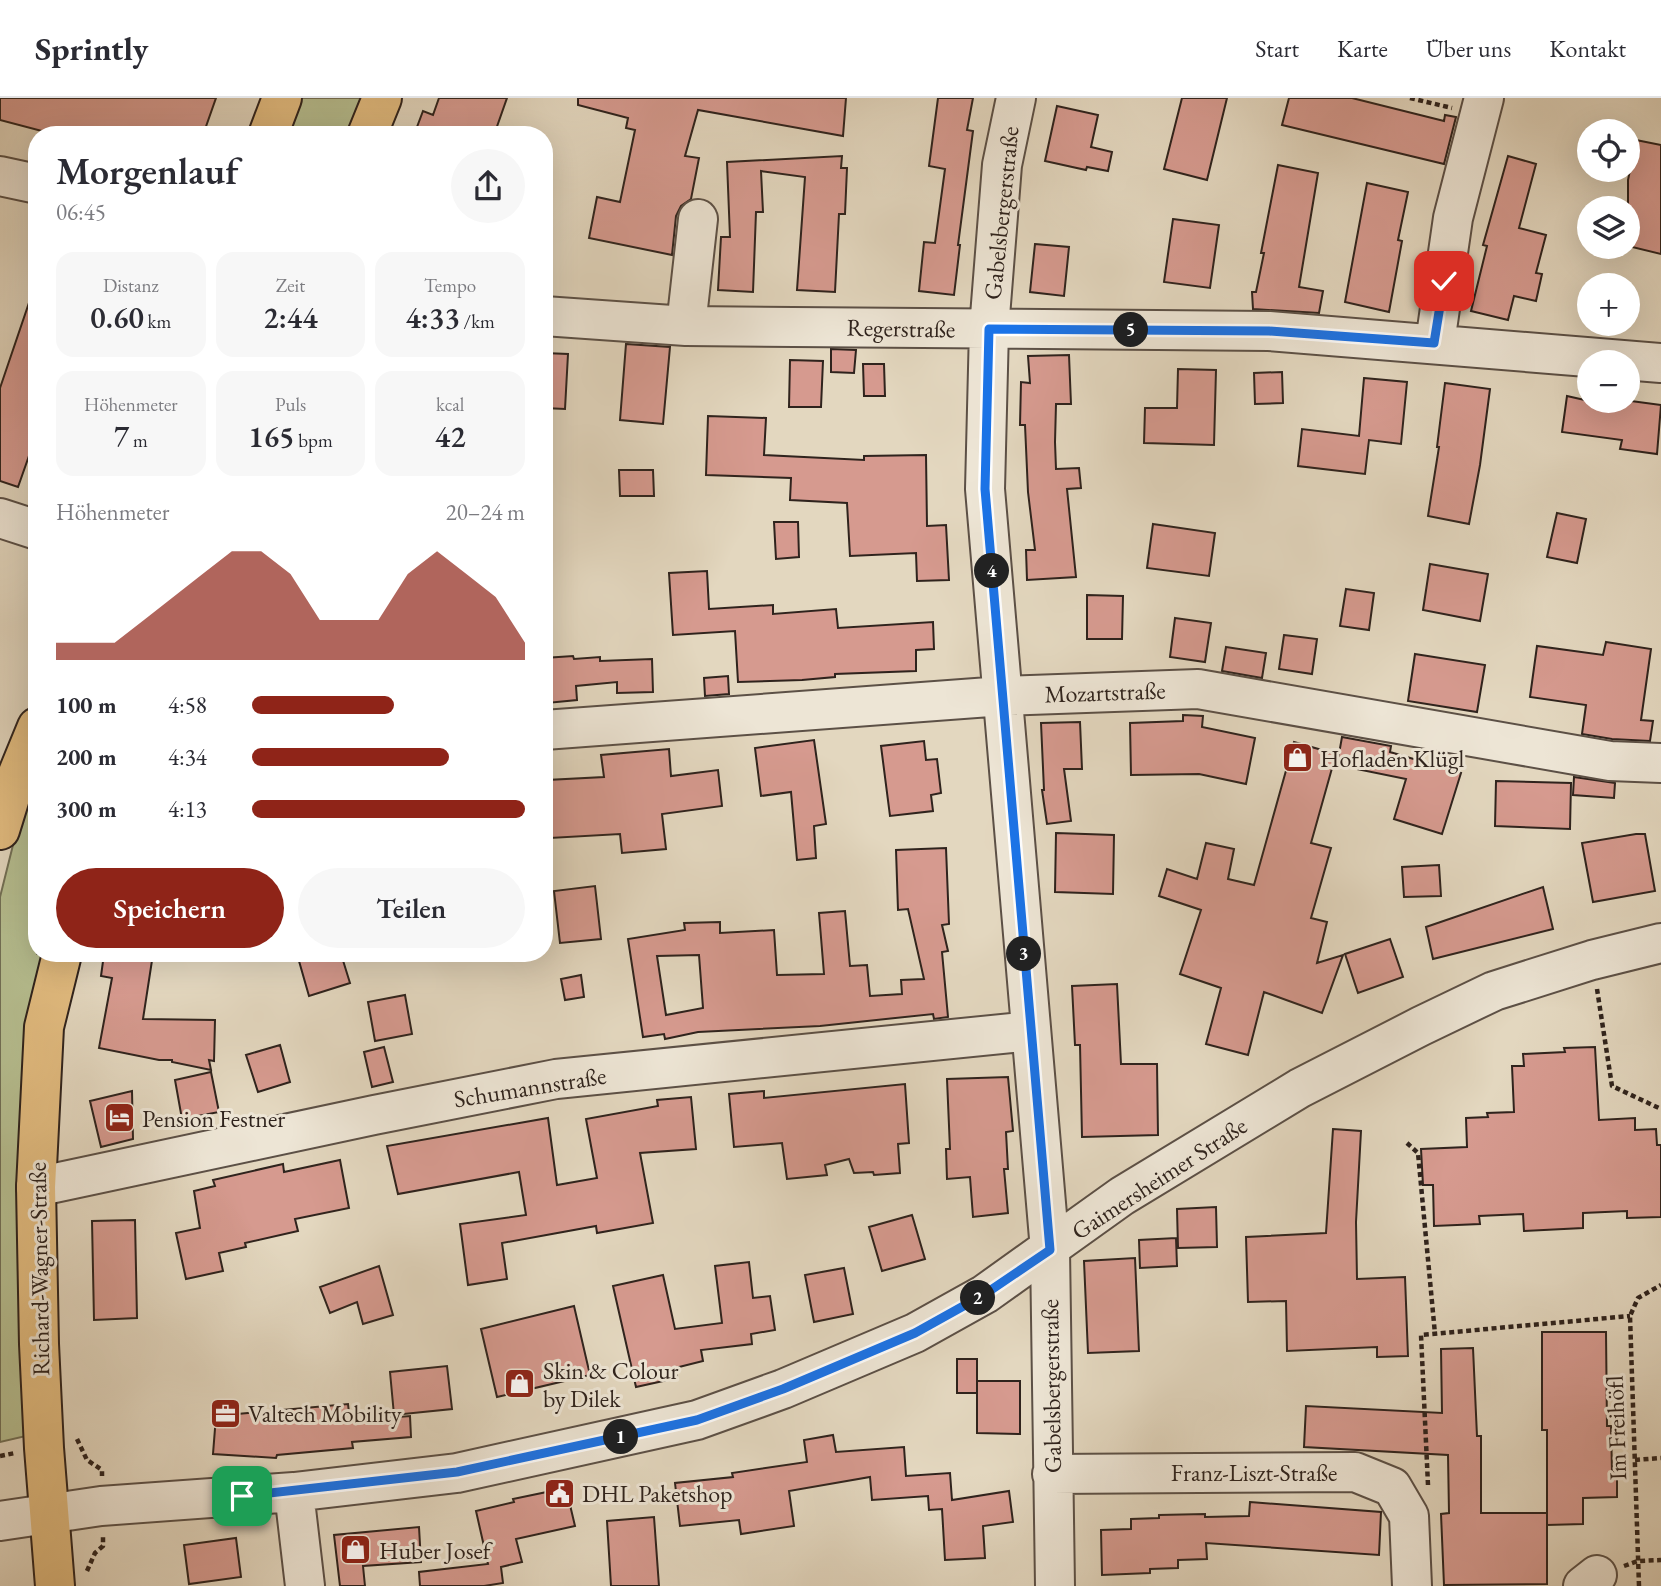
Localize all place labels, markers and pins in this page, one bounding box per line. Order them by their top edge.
pin [1414,251,1474,311]
pin: 5 [1114,313,1148,348]
pin: 4 [974,554,1010,588]
shop icon: Hofladen Klügl [1280,741,1314,775]
place label: Hofladen Klügl [1320,743,1464,774]
pin: 3 [1006,936,1042,972]
hotel icon: Pension Festner [102,1101,136,1135]
place label: Pension Festner [142,1103,285,1134]
pin: 2 [960,1280,996,1316]
place label: Skin & Colour by Dilek [543,1355,679,1414]
shop icon: Skin & Colour by Dilek [503,1367,537,1401]
office icon: Valtech Mobility [208,1396,242,1430]
place label: Valtech Mobility [248,1398,402,1429]
pin: 1 [604,1420,638,1454]
pin [212,1466,272,1526]
public building icon: DHL Paketshop [542,1476,576,1510]
place label: DHL Paketshop [582,1478,733,1509]
shop icon: Huber Josef [339,1533,373,1567]
place label: Huber Josef [379,1535,494,1566]

